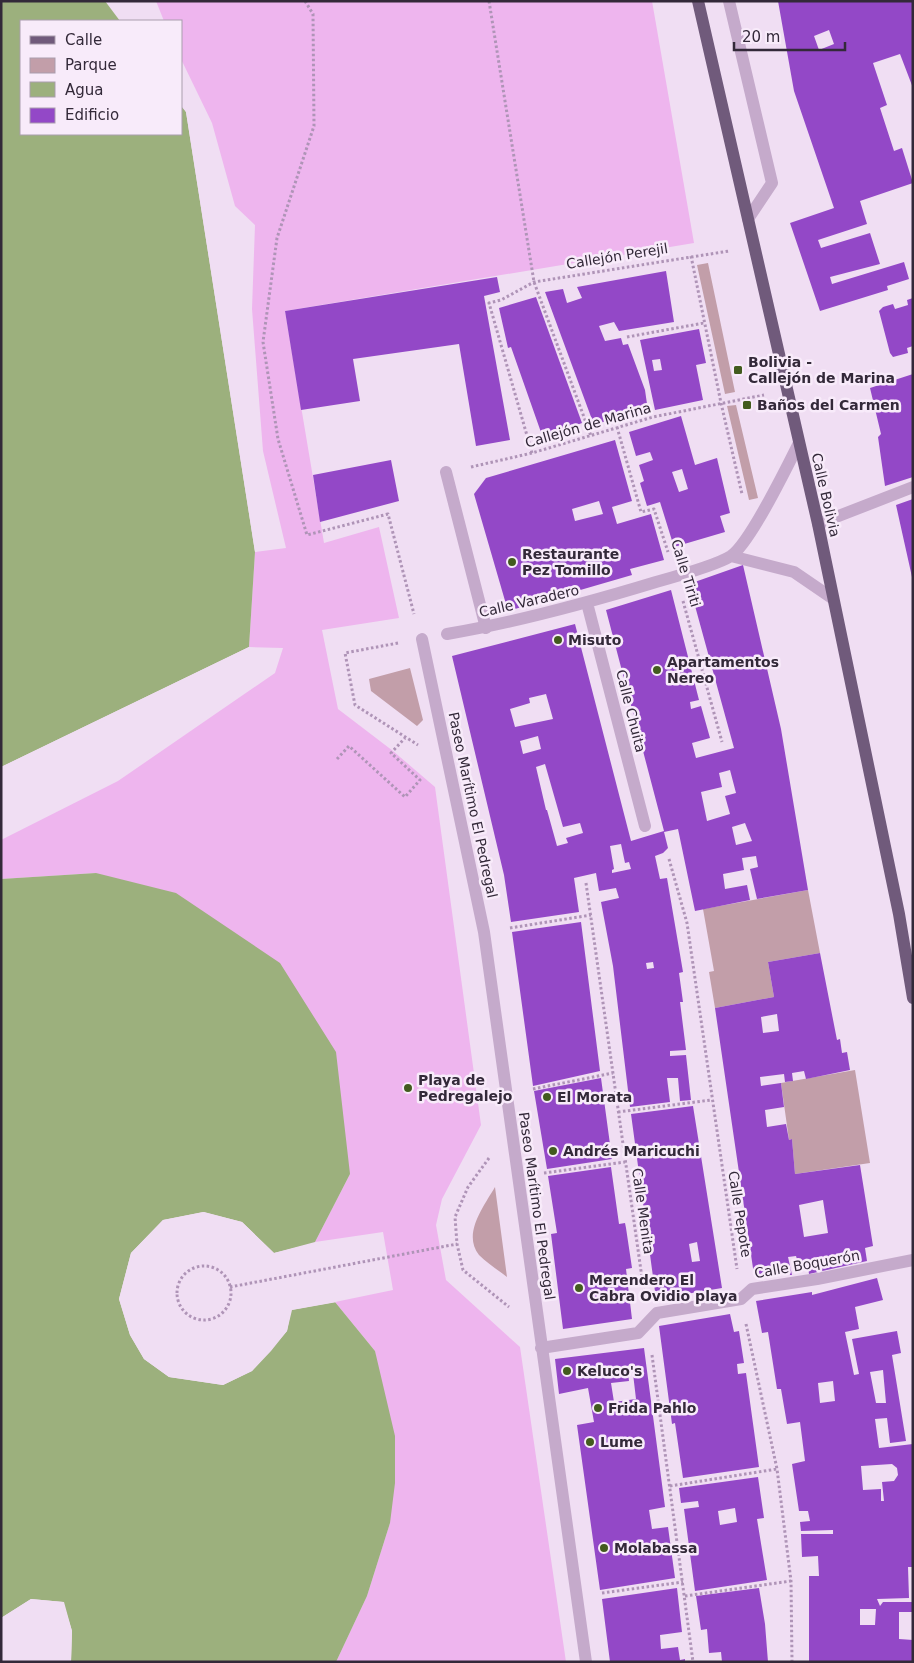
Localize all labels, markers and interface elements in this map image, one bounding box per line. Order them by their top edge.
legend [20,20,182,135]
scale bar [734,20,845,52]
text: 20 m [742,28,780,46]
text: Calle [65,31,102,49]
text: Parque [65,56,117,74]
text: Agua [65,81,103,99]
text: Edificio [65,106,119,124]
street label: Callejón Perejil [565,240,669,272]
place label: Bolivia - Callejón de Marina [748,354,895,386]
marker: Bolivia - Callejón de Marina [732,364,744,376]
place label: Baños del Carmen [757,397,900,413]
street label: Callejón de Marina [523,399,653,451]
marker: Baños del Carmen [741,399,753,411]
street label: Calle Bolivia [809,451,843,539]
street label: Calle Tiriti [668,537,704,609]
place label: Restaurante Pez Tomillo [522,546,619,578]
marker: Restaurante Pez Tomillo [506,556,518,568]
street label: Calle Varadero [477,582,581,620]
place label: Misuto [568,632,622,648]
marker: Misuto [552,634,564,646]
place label: Apartamentos Nereo [667,654,779,686]
marker: Apartamentos Nereo [651,664,663,676]
street label: Calle Chuita [613,668,649,754]
street label: Paseo Marítimo El Pedregal [445,711,501,899]
place label: Playa de Pedregalejo [418,1072,513,1104]
marker: Playa de Pedregalejo [402,1082,414,1094]
place label: El Morata [557,1089,632,1105]
marker: El Morata [541,1091,553,1103]
street label: Paseo Marítimo El Pedregal [516,1111,558,1301]
place label: Andrés Maricuchi [563,1143,700,1159]
marker: Andrés Maricuchi [547,1145,559,1157]
street label: Calle Menita [629,1167,657,1255]
street label: Calle Pepote [725,1170,755,1258]
street label: Calle Boquerón [753,1247,861,1281]
place label: Merendero El Cabra Ovidio playa [589,1272,738,1304]
marker: Merendero El Cabra Ovidio playa [573,1282,585,1294]
place label: Keluco's [577,1363,642,1379]
marker: Keluco's [561,1365,573,1377]
place label: Frida Pahlo [608,1400,697,1416]
marker: Frida Pahlo [592,1402,604,1414]
place label: Lume [600,1434,643,1450]
marker: Lume [584,1436,596,1448]
place label: Molabassa [614,1540,697,1556]
marker: Molabassa [598,1542,610,1554]

